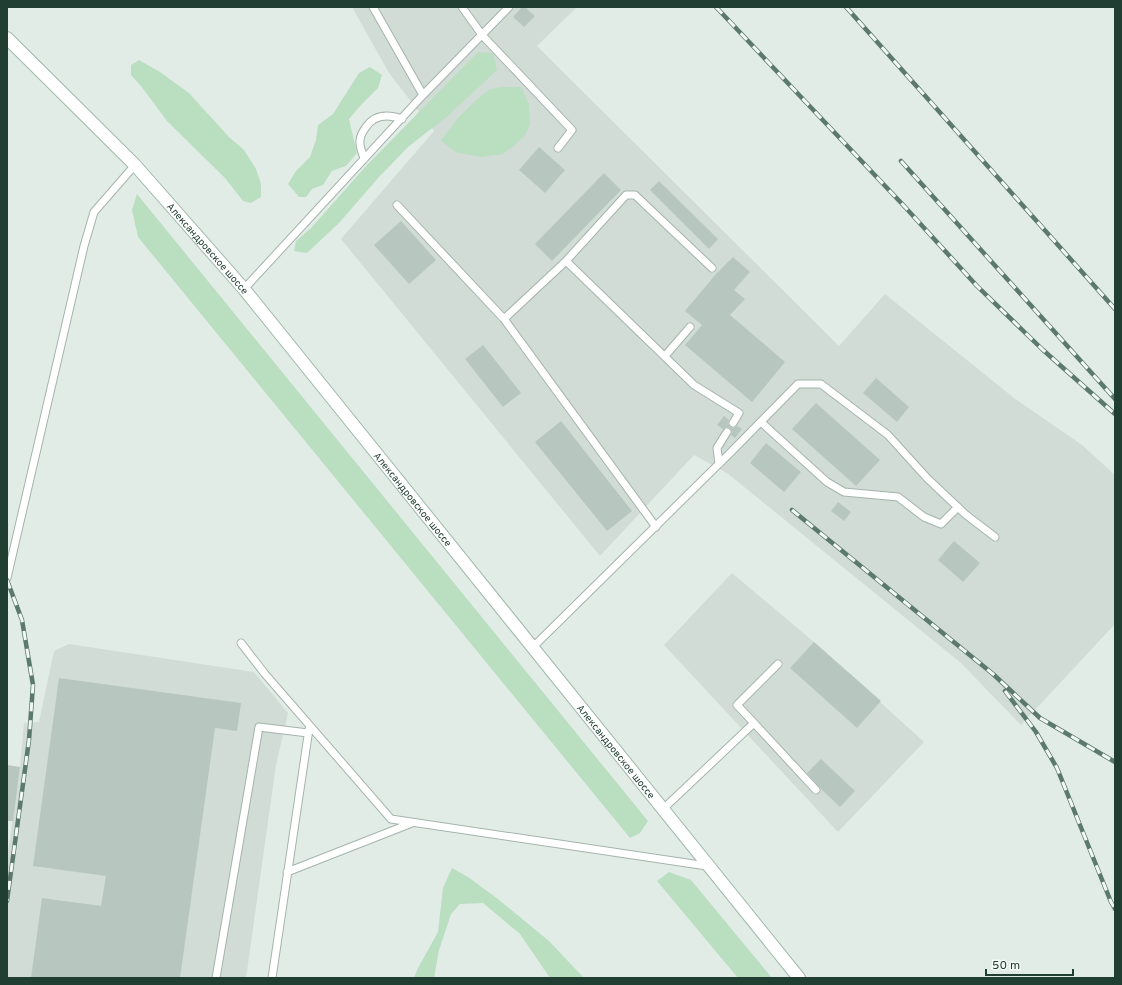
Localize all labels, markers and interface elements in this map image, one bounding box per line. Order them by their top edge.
street label: Александровское шоссе [163,201,251,297]
street label: Александровское шоссе [370,450,454,550]
street label: Александровское шоссе [573,702,657,802]
scale bar [986,951,1073,977]
text: 50 m [992,958,1020,974]

